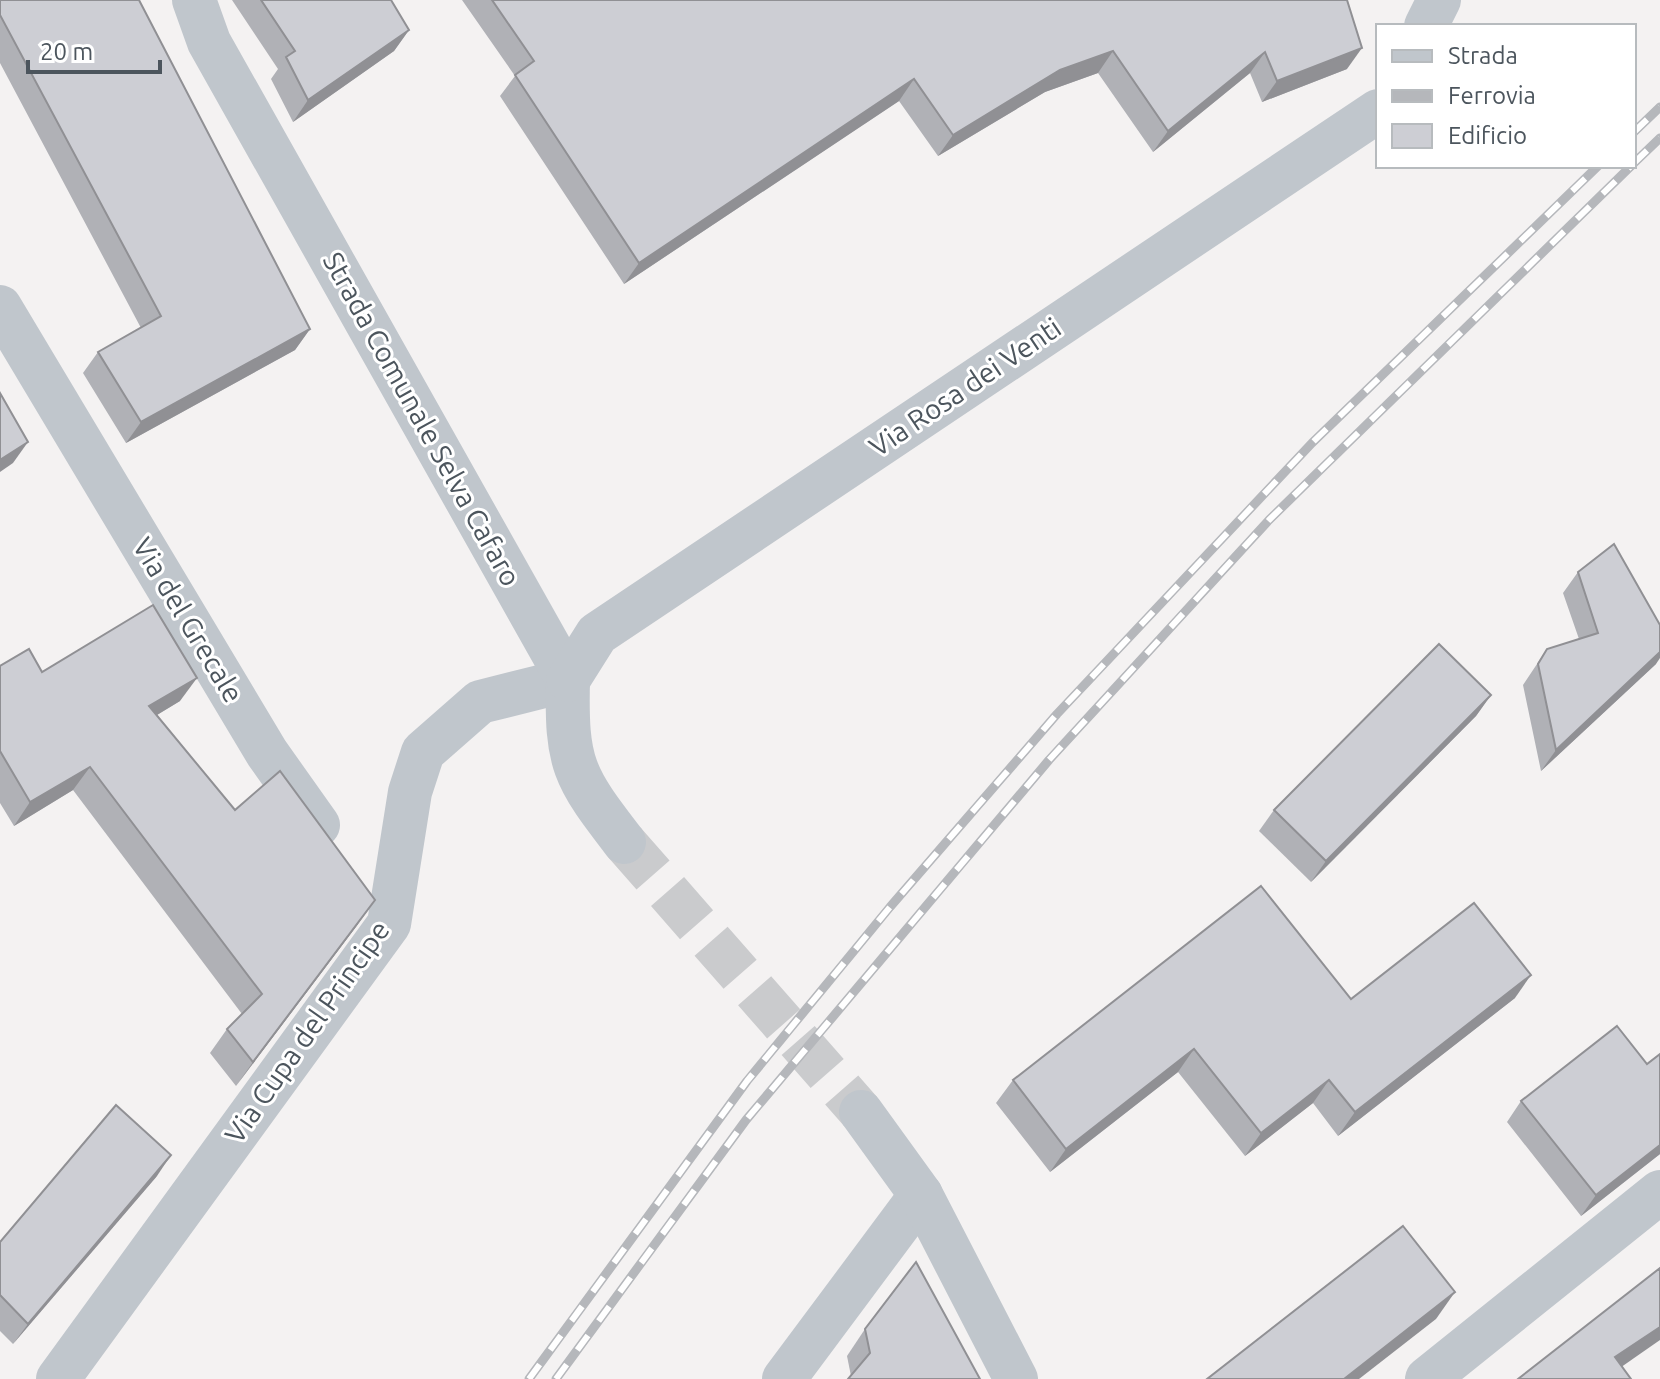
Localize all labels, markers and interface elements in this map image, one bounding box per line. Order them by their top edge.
scale bar [28,24,160,74]
legend [1376,24,1636,168]
text: 20 m [40,38,93,65]
text: Strada [1448,42,1518,69]
text: Ferrovia [1448,82,1536,109]
text: Edificio [1448,122,1527,149]
street label: Strada Comunale Selva Cafaro [318,247,527,591]
street label: Via Rosa dei Venti [863,311,1066,462]
street label: Via del Grecale [127,532,250,708]
street label: Via Cupa del Principe [218,915,395,1149]

